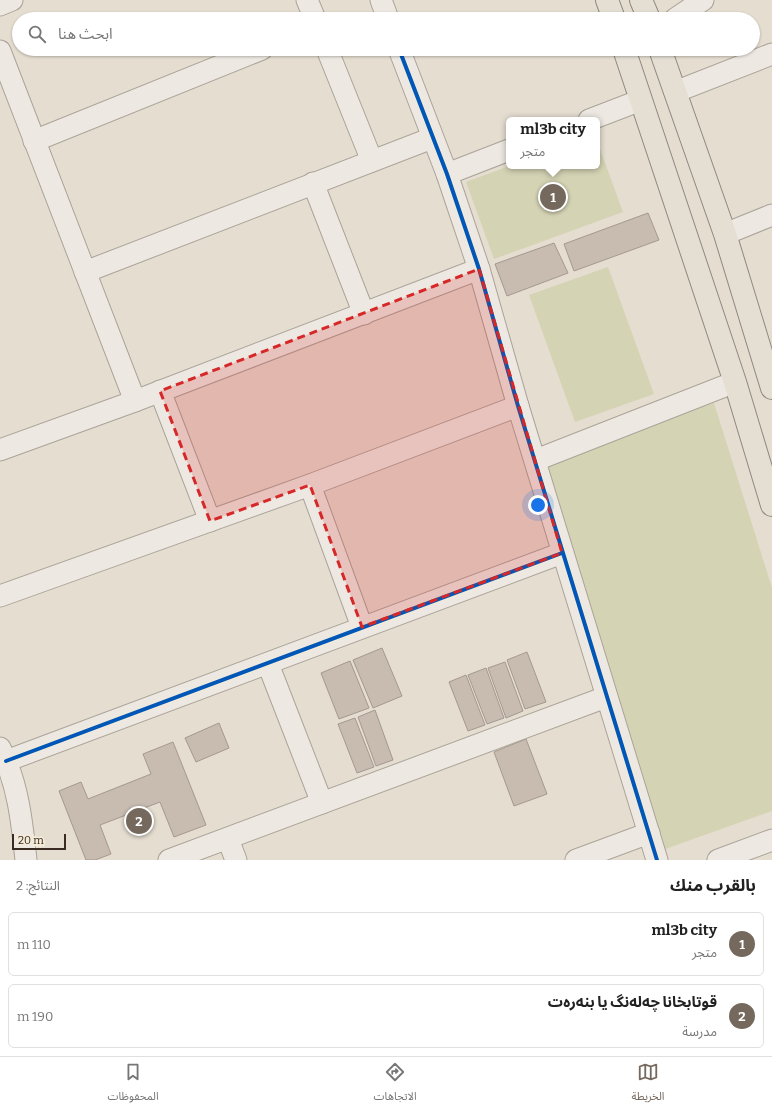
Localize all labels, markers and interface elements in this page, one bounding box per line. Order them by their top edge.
search box [12,12,760,56]
icon: search [26,23,48,45]
text: ابحث هنا [58,25,113,43]
popup [506,117,600,169]
text: ml3b city [520,120,586,138]
text: متجر [520,144,545,159]
pin: 1 [540,182,566,212]
your location [528,495,548,515]
pin: 2 [126,806,152,836]
scale bar [12,832,66,851]
text: 20 m [18,834,44,847]
text: بالقرب منك [670,875,756,896]
text: النتائج: 2 [16,878,60,893]
text: ml3b city [651,921,717,939]
text: 110 m [17,937,51,952]
text: 1 [739,937,745,952]
text: متجر [692,945,717,960]
text: قوتابخانا چەلەنگ یا بنەرەت [548,993,717,1011]
text: 190 m [17,1009,53,1024]
text: 2 [738,1009,746,1024]
text: مدرسة [682,1024,717,1039]
tab: المحفوظات [108,1061,159,1108]
tab: الاتجاهات [374,1061,417,1108]
tab: الخريطة [632,1061,665,1108]

